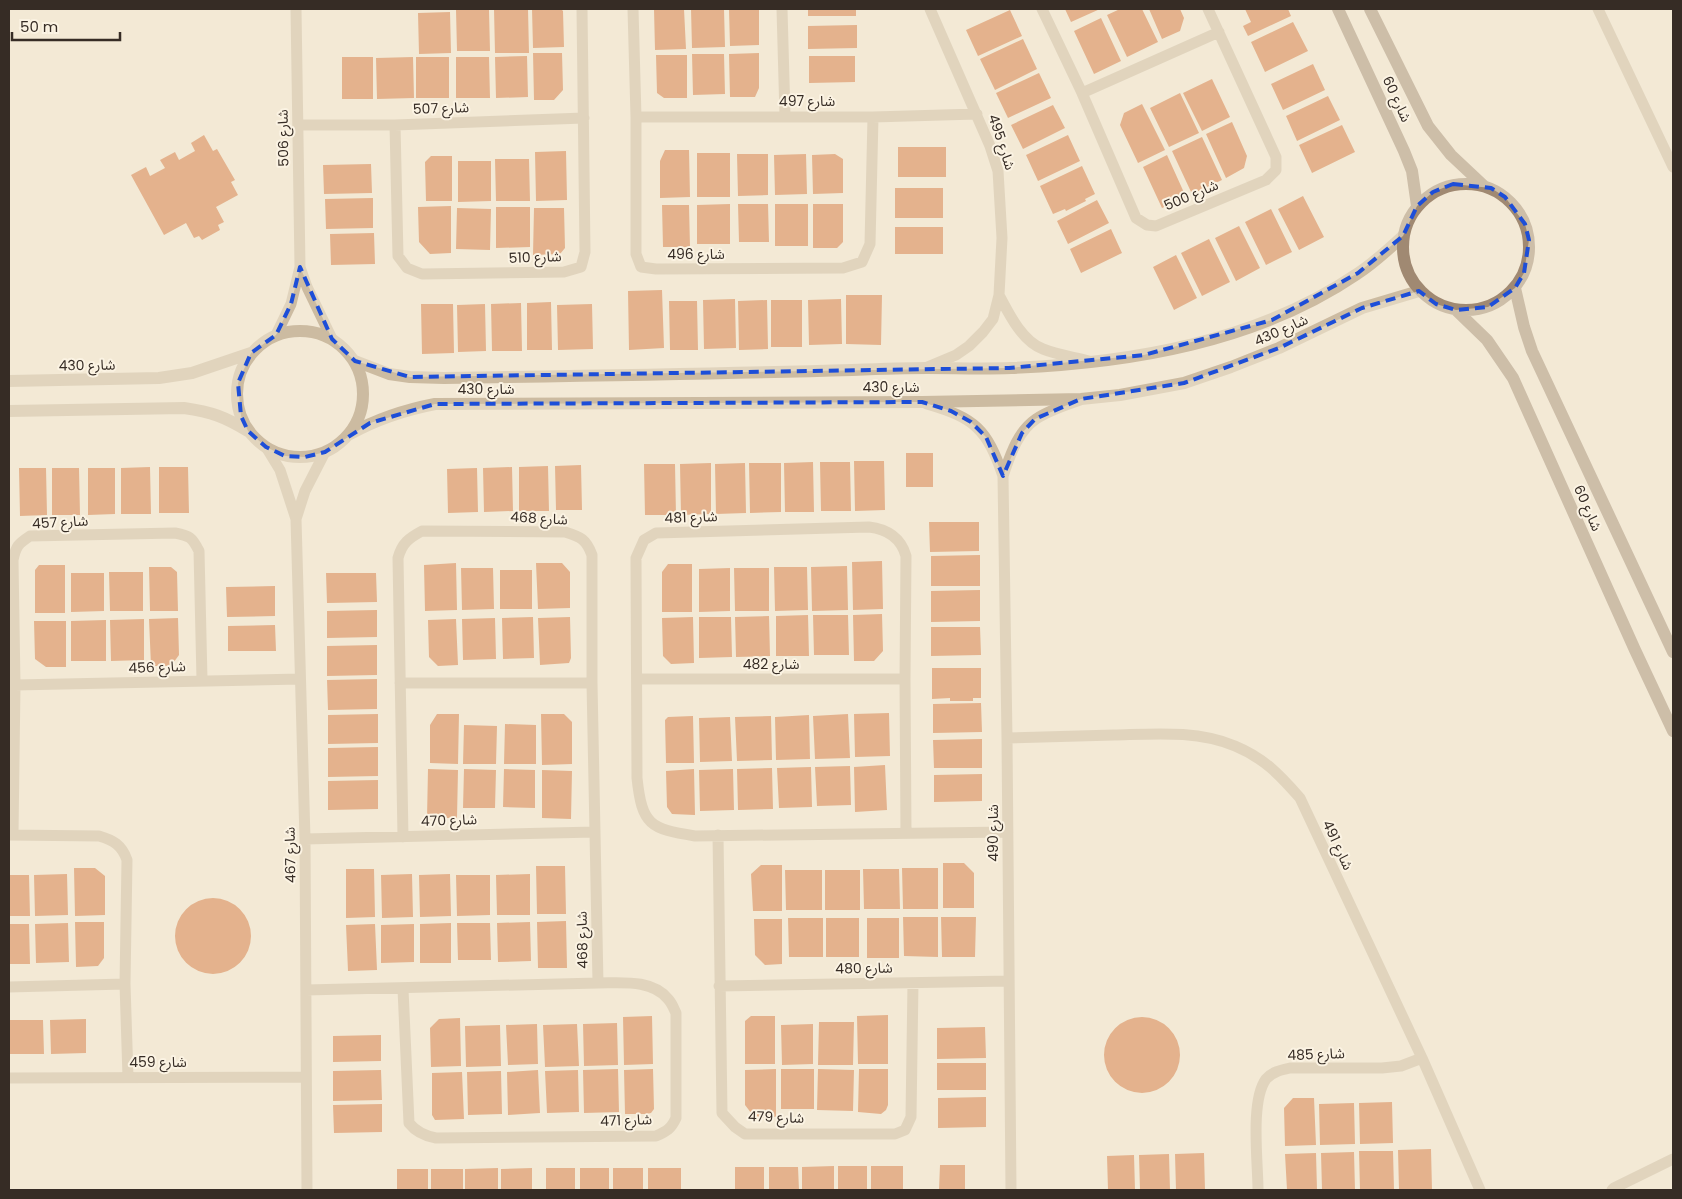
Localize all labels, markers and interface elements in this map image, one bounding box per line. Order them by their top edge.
scale bar [12,10,120,42]
text: 50 m [20,16,58,37]
street label: شارع 60 [1377,73,1416,126]
street label: شارع 497 [779,91,835,112]
street label: شارع 507 [413,97,470,120]
street label: شارع 506 [272,109,295,167]
street label: شارع 495 [983,112,1020,173]
street label: شارع 500 [1161,175,1222,216]
street label: شارع 496 [667,244,725,265]
street label: شارع 510 [508,246,562,269]
street label: شارع 430 [1251,309,1311,352]
street label: شارع 430 [58,355,116,376]
street label: شارع 430 [863,377,919,398]
street label: شارع 430 [458,379,514,400]
street label: شارع 60 [1568,482,1607,535]
street label: شارع 481 [664,506,718,529]
street label: شارع 468 [510,507,568,530]
street label: شارع 457 [31,511,89,534]
street label: شارع 482 [743,654,799,675]
street label: شارع 456 [128,656,186,679]
street label: شارع 490 [983,804,1004,862]
street label: شارع 470 [421,809,478,832]
street label: شارع 491 [1317,817,1358,874]
street label: شارع 467 [280,827,301,883]
street label: شارع 468 [571,911,594,969]
street label: شارع 480 [835,957,893,979]
street label: شارع 485 [1287,1043,1345,1066]
street label: شارع 459 [129,1052,187,1073]
street label: شارع 479 [747,1106,805,1129]
street label: شارع 471 [600,1109,652,1132]

